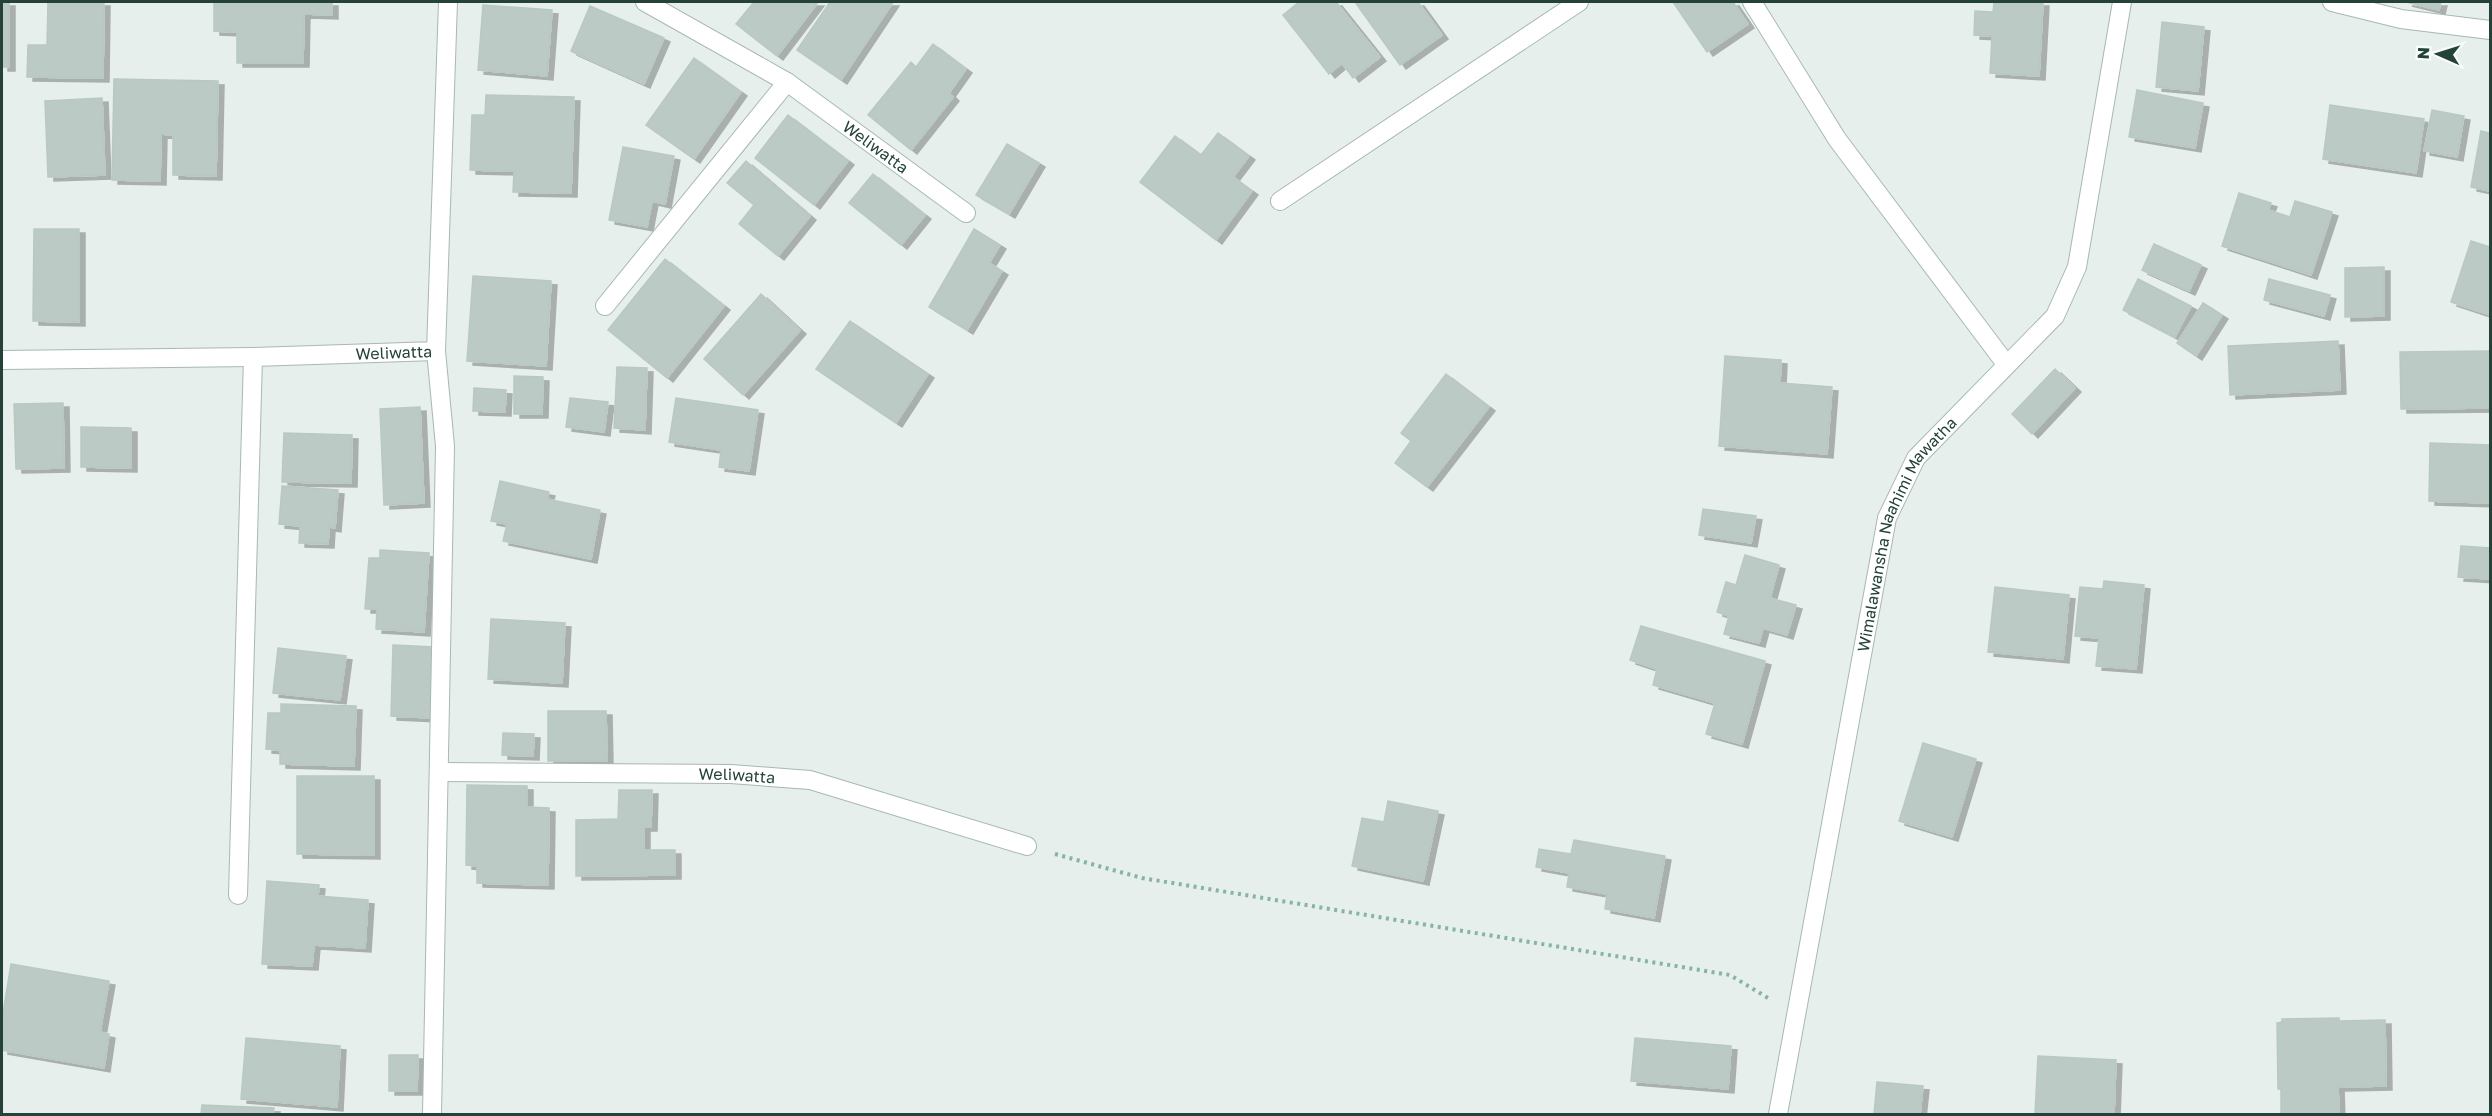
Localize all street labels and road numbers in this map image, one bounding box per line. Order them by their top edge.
street label: Weliwatta [839,116,913,178]
street label: Weliwatta [355,341,433,364]
street label: Wimalawansha Naahimi Mawatha [1853,413,1961,654]
street label: Weliwatta [699,764,776,787]

